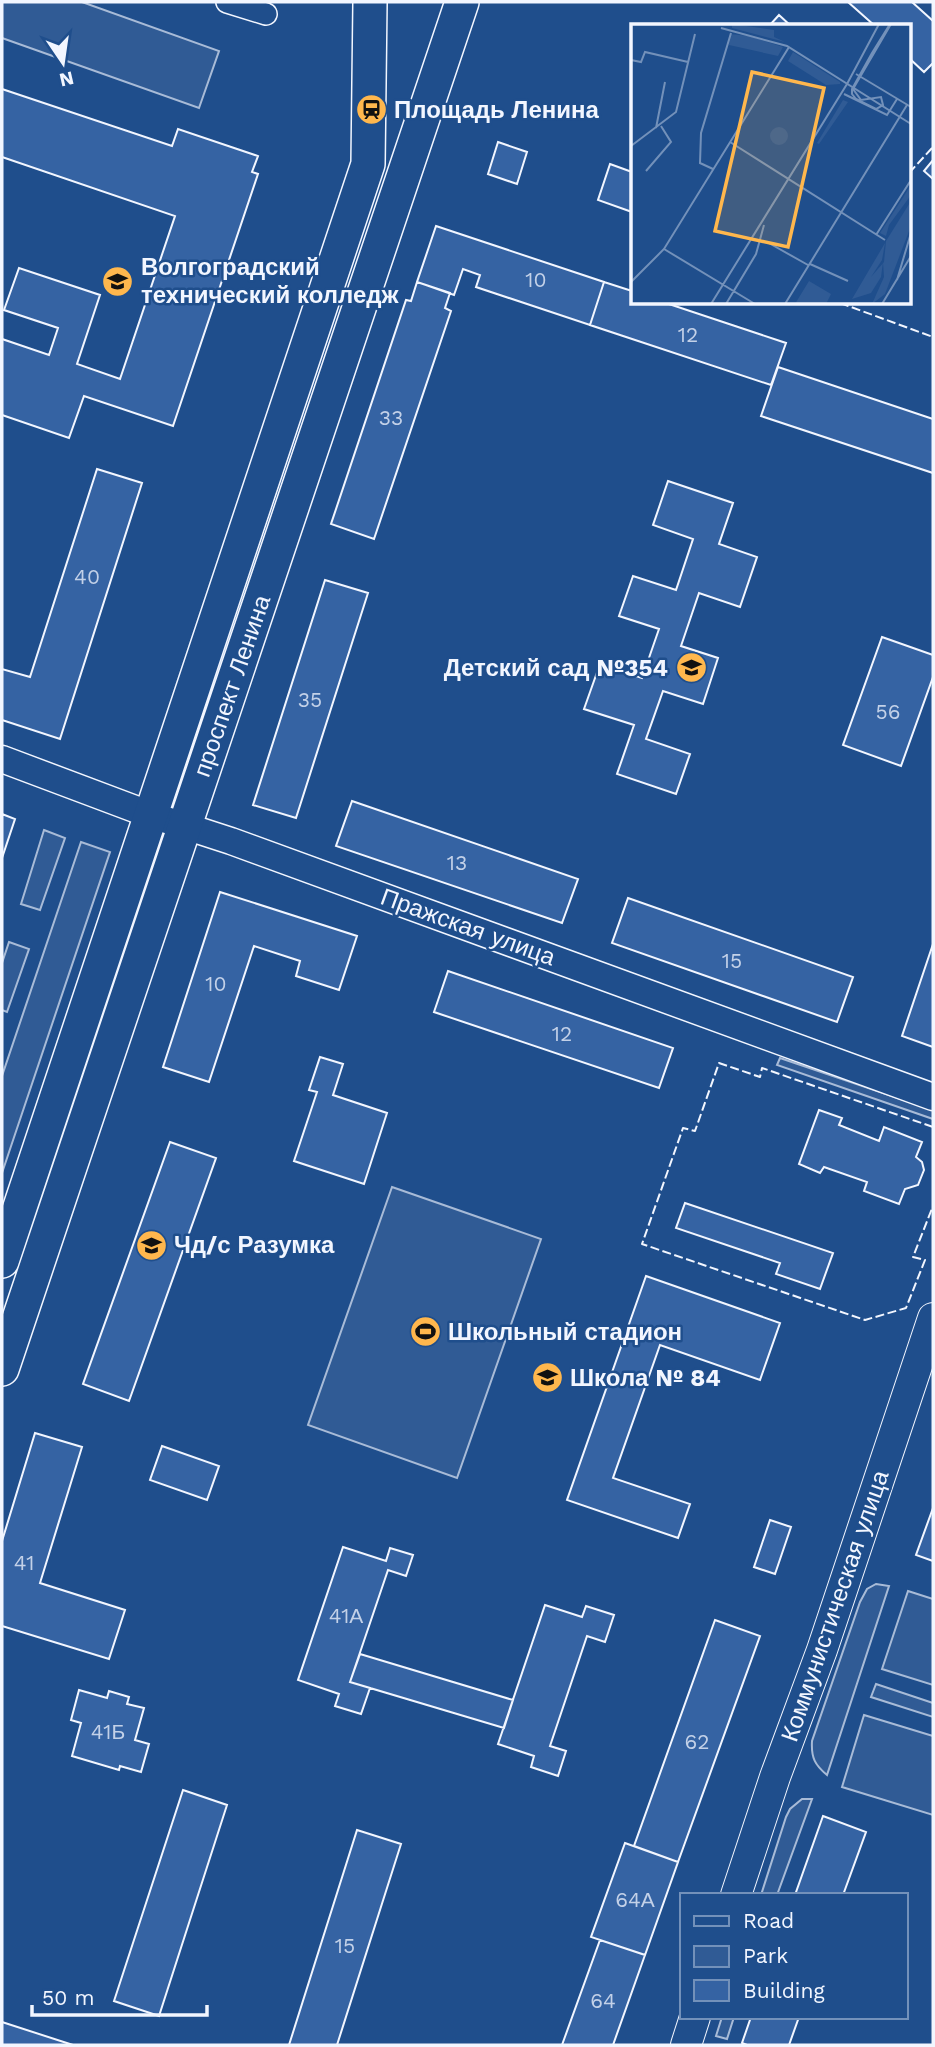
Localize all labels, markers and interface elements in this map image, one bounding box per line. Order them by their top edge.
inset map [631,24,911,304]
north arrow [28,28,98,98]
text: N [57,66,76,92]
station icon: Площадь Ленина [354,93,388,127]
place label: Площадь Ленина [394,96,600,124]
place label: Волгоградский технический колледж [141,253,400,309]
school or university icon: Волгоградский технический колледж [101,264,135,298]
house number: 10 [525,267,547,292]
house number: 12 [678,322,698,347]
house number: 33 [379,405,403,430]
house number: 40 [74,564,100,589]
street label: проспект Ленина [188,591,276,781]
school or university icon: Детский сад №354 [674,651,708,685]
place label: Детский сад №354 [444,654,668,682]
house number: 35 [298,687,322,712]
house number: 56 [876,699,901,724]
house number: 13 [447,850,467,875]
street label: Пражская улица [377,882,560,972]
house number: 15 [722,948,742,973]
house number: 10 [205,971,227,996]
house number: 12 [552,1021,572,1046]
school or university icon: Чд/с Разумка [134,1228,168,1262]
place label: Чд/с Разумка [174,1231,335,1259]
sports icon: Школьный стадион [408,1315,442,1349]
place label: Школьный стадион [448,1318,682,1346]
school or university icon: Школа № 84 [530,1361,564,1395]
place label: Школа № 84 [570,1364,721,1392]
street label: Коммунистическая улица [775,1466,895,1745]
house number: 41 [14,1550,34,1575]
house number: 41А [329,1603,363,1628]
house number: 41Б [91,1719,125,1744]
house number: 62 [684,1729,710,1754]
house number: 64А [615,1887,655,1912]
legend [680,1893,907,2019]
text: Road [743,1908,794,1933]
house number: 15 [335,1933,355,1958]
text: Park [743,1943,788,1968]
scale bar [32,1974,206,2018]
text: Building [743,1978,825,2003]
text: 50 m [42,1985,94,2010]
house number: 64 [590,1988,616,2013]

